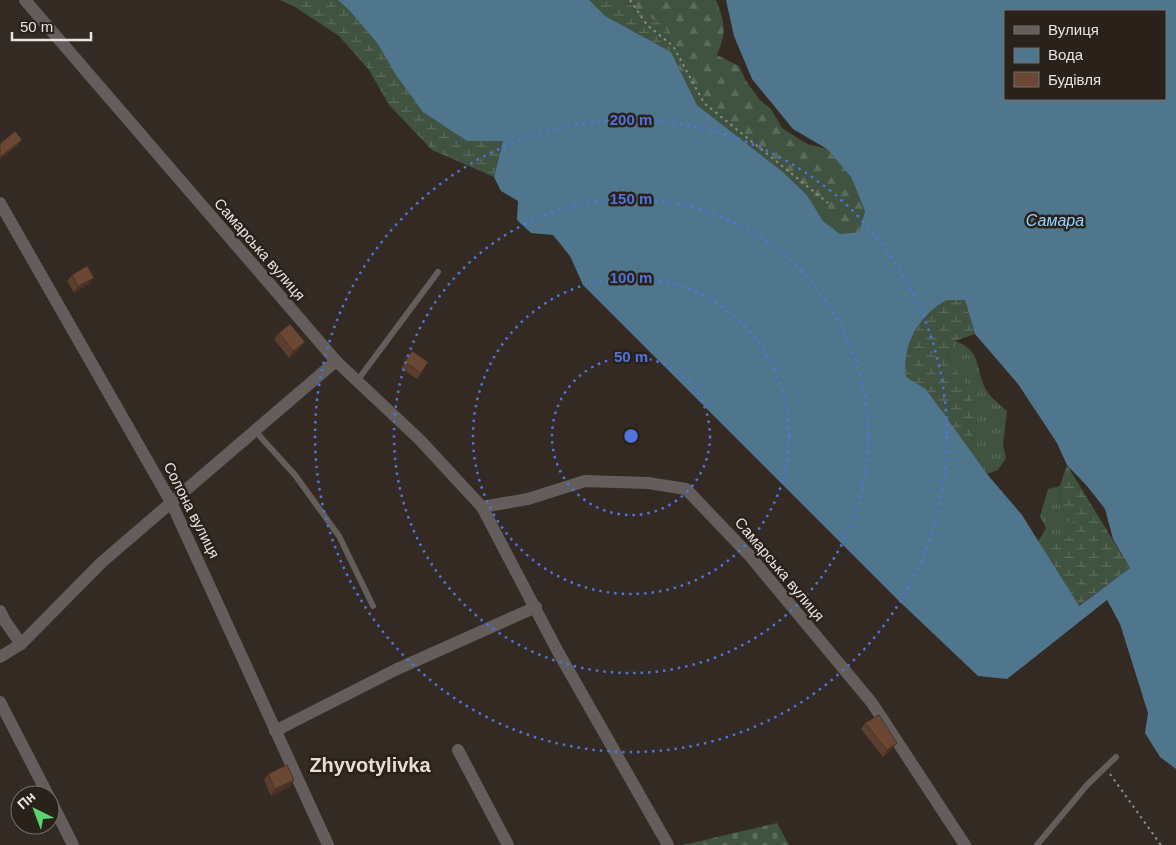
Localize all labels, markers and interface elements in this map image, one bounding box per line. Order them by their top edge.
scale bar [12,10,91,42]
legend [1004,10,1166,100]
text: 50 m [20,18,53,35]
text: Вулиця [1048,21,1099,38]
text: Вода [1048,46,1084,63]
text: Будівля [1048,71,1101,88]
text: 200 m [610,111,652,128]
text: 150 m [610,190,652,207]
street label: Самарська вулиця [211,194,309,304]
water label: Самара [1026,212,1084,229]
text: 100 m [610,269,652,286]
text: 50 m [614,348,648,365]
centre of rings [622,427,640,445]
street label: Солона вулиця [160,459,224,561]
street label: Самарська вулиця [732,514,828,624]
district label: Zhyvotylivka [309,754,431,776]
north arrow [10,785,60,835]
text: Пн [14,788,39,812]

